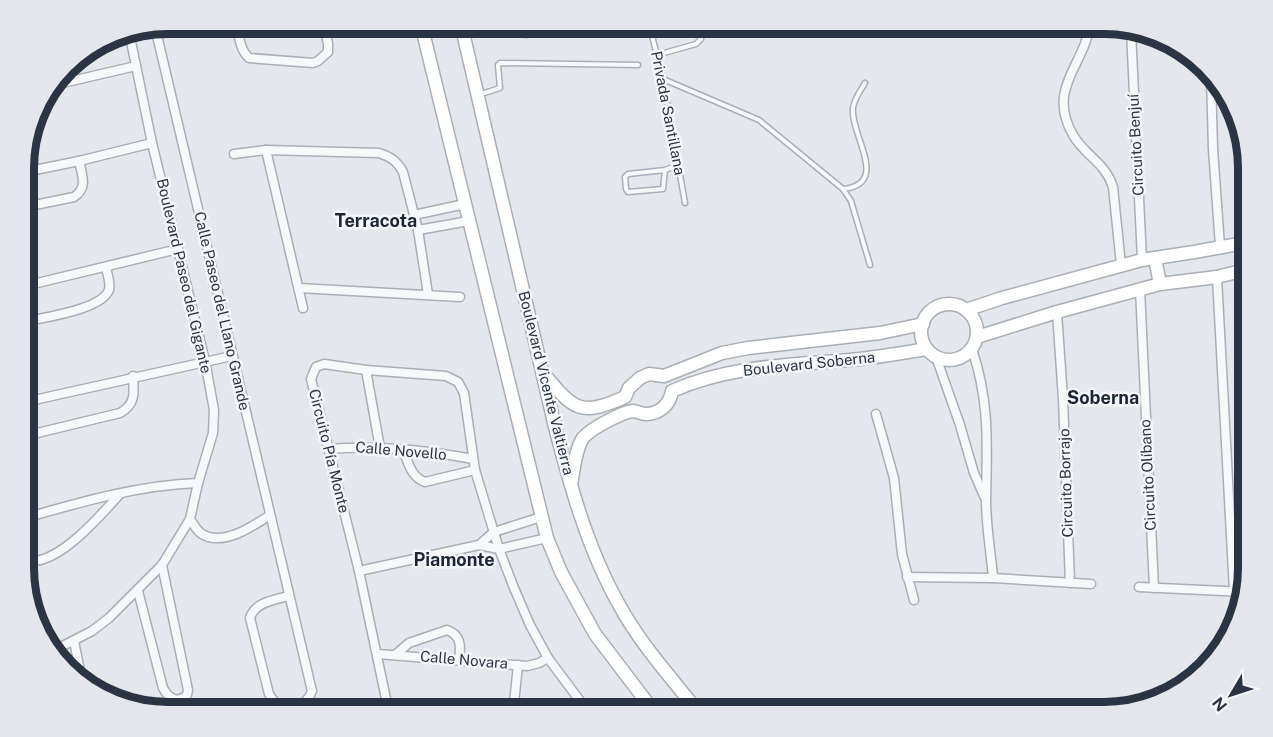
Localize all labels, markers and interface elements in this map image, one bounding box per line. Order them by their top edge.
street label: Privada Santillana [648,49,689,176]
street label: Circuito Benjuí [1124,93,1147,196]
street label: Boulevard Paseo del Gigante [154,177,215,375]
street label: Calle Paseo del Llano Grande [191,210,254,412]
district label: Terracota [335,210,417,231]
street label: Boulevard Vicente Valtierra [515,289,578,477]
street label: Boulevard Soberna [742,348,876,379]
street label: Circuito Pía Monte [306,387,353,515]
district label: Soberna [1067,387,1139,408]
street label: Circuito Olíbano [1136,419,1159,531]
street label: Circuito Borrajo [1055,428,1076,538]
street label: Calle Novello [355,438,447,463]
district label: Piamonte [413,549,495,570]
street label: Calle Novara [419,647,509,672]
north arrow [1201,665,1261,725]
text: N [1208,693,1231,715]

